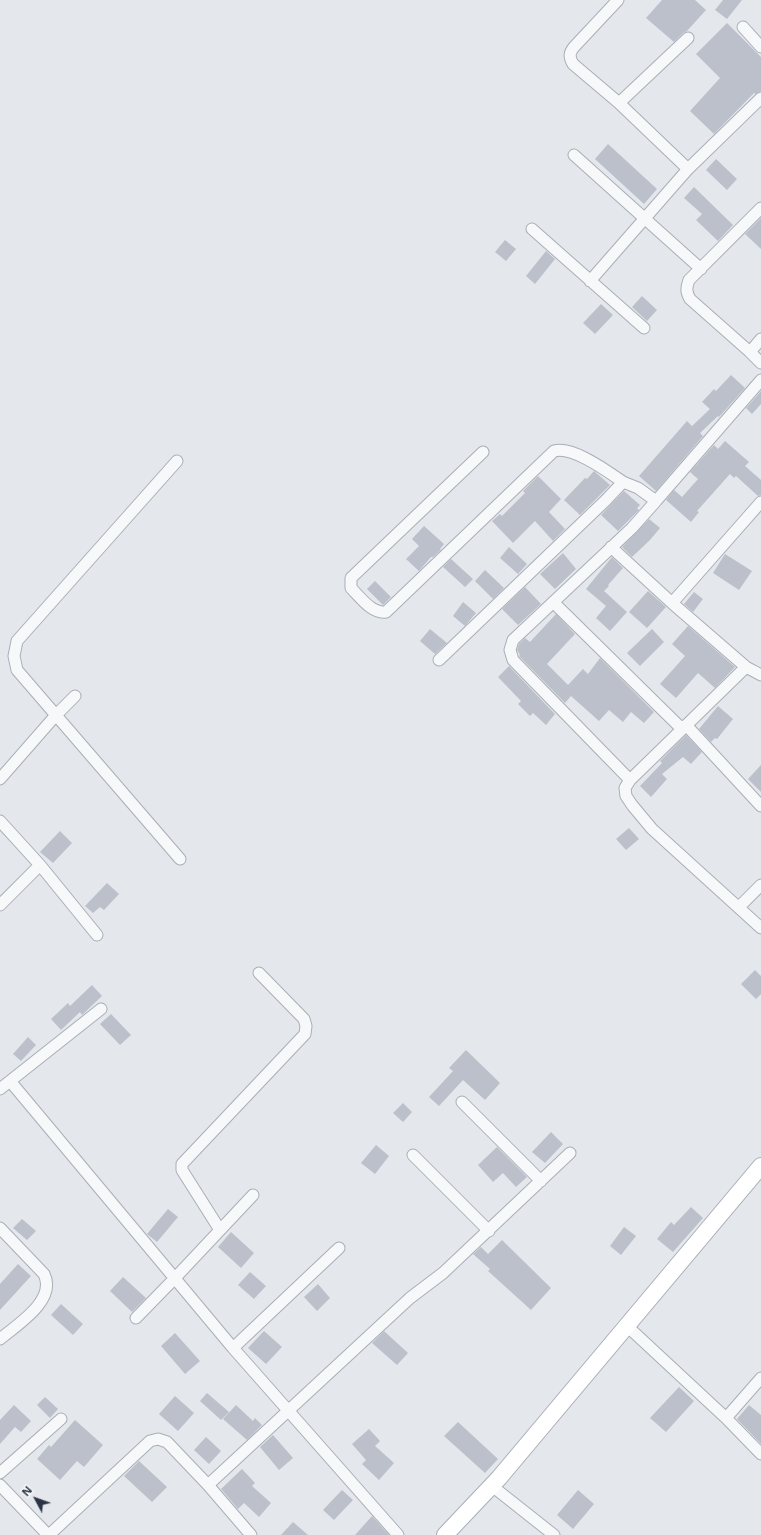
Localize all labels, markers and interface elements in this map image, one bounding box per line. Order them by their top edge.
north arrow [16,1479,56,1519]
text: N [18,1483,35,1499]

